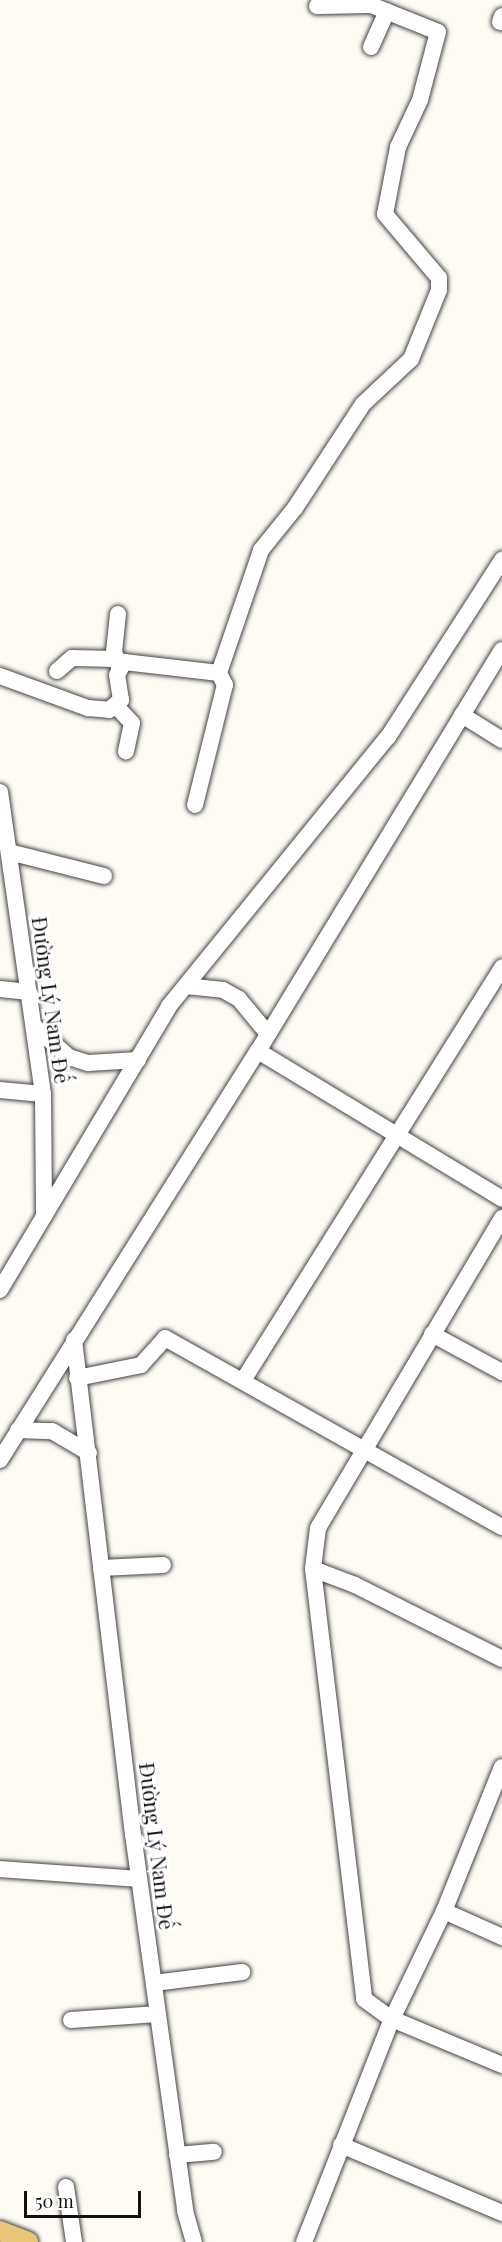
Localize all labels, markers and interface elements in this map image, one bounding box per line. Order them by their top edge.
street label: Đường Lý Nam Đế [28,915,76,1085]
street label: Đường Lý Nam Đế [135,1761,181,1931]
scale bar [27,2179,144,2217]
text: 50 m [35,2189,74,2213]

